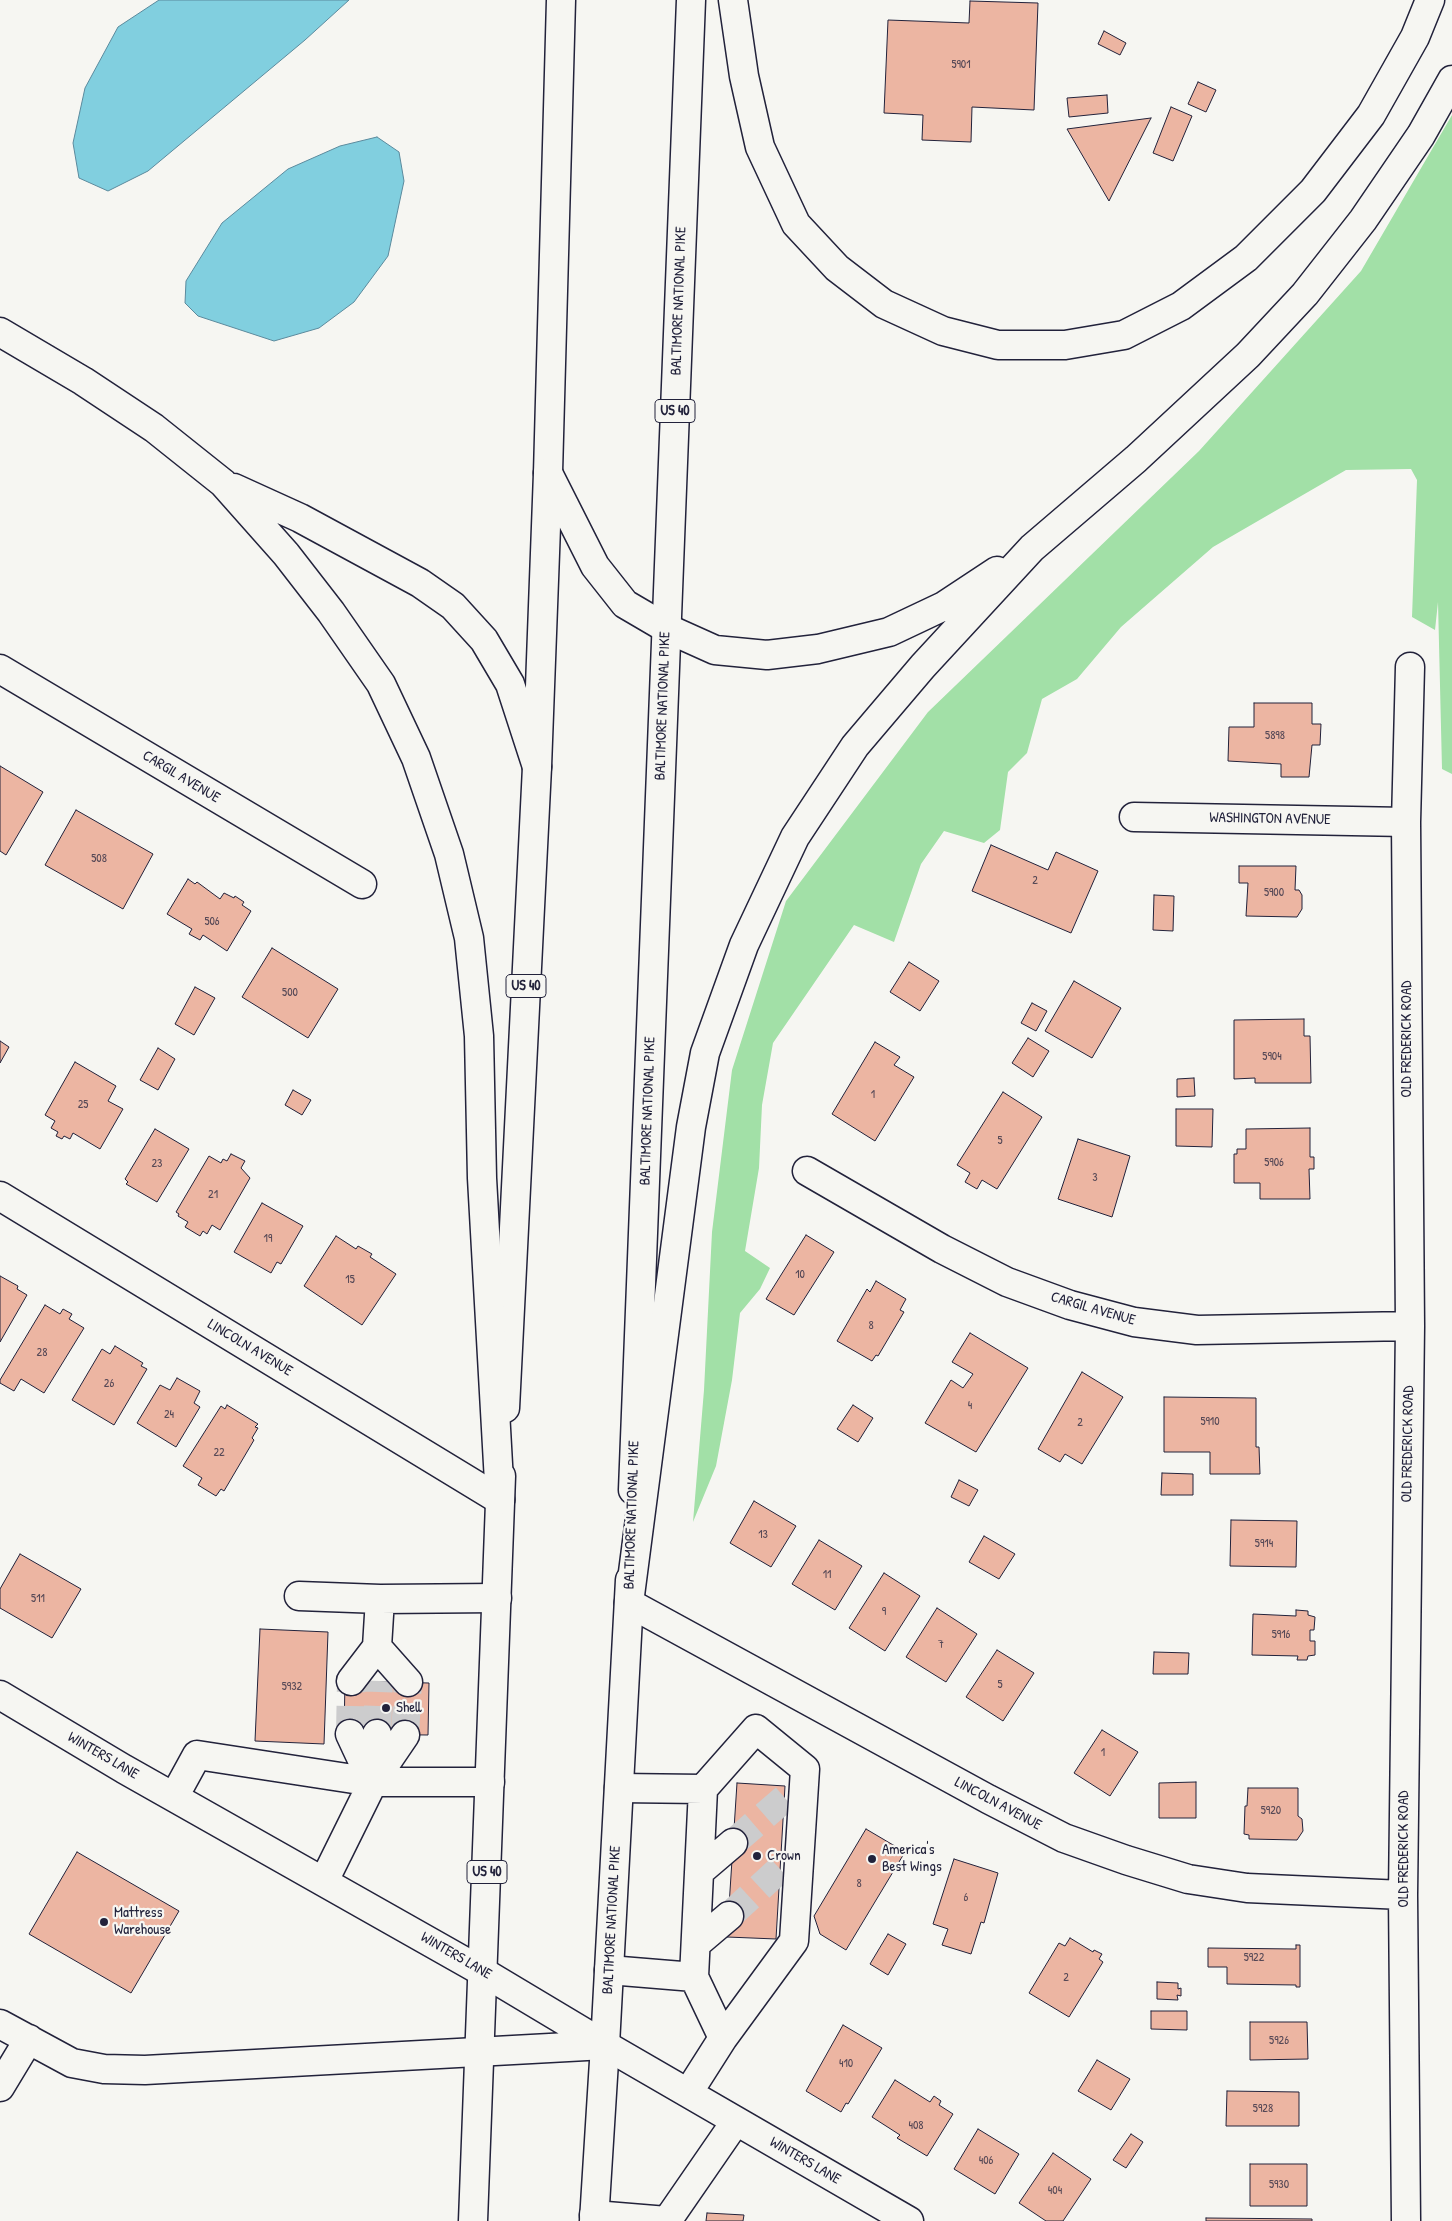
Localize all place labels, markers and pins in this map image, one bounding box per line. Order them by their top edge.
place label: Shell [396,1699,422,1717]
marker: Shell [380,1702,392,1714]
place label: America's Best Wings [882,1841,942,1876]
place label: Crown [767,1847,801,1865]
marker: Crown [751,1850,763,1862]
marker: America's Best Wings [866,1853,878,1865]
place label: Mattress Warehouse [114,1904,171,1939]
marker: Mattress Warehouse [98,1916,110,1928]

